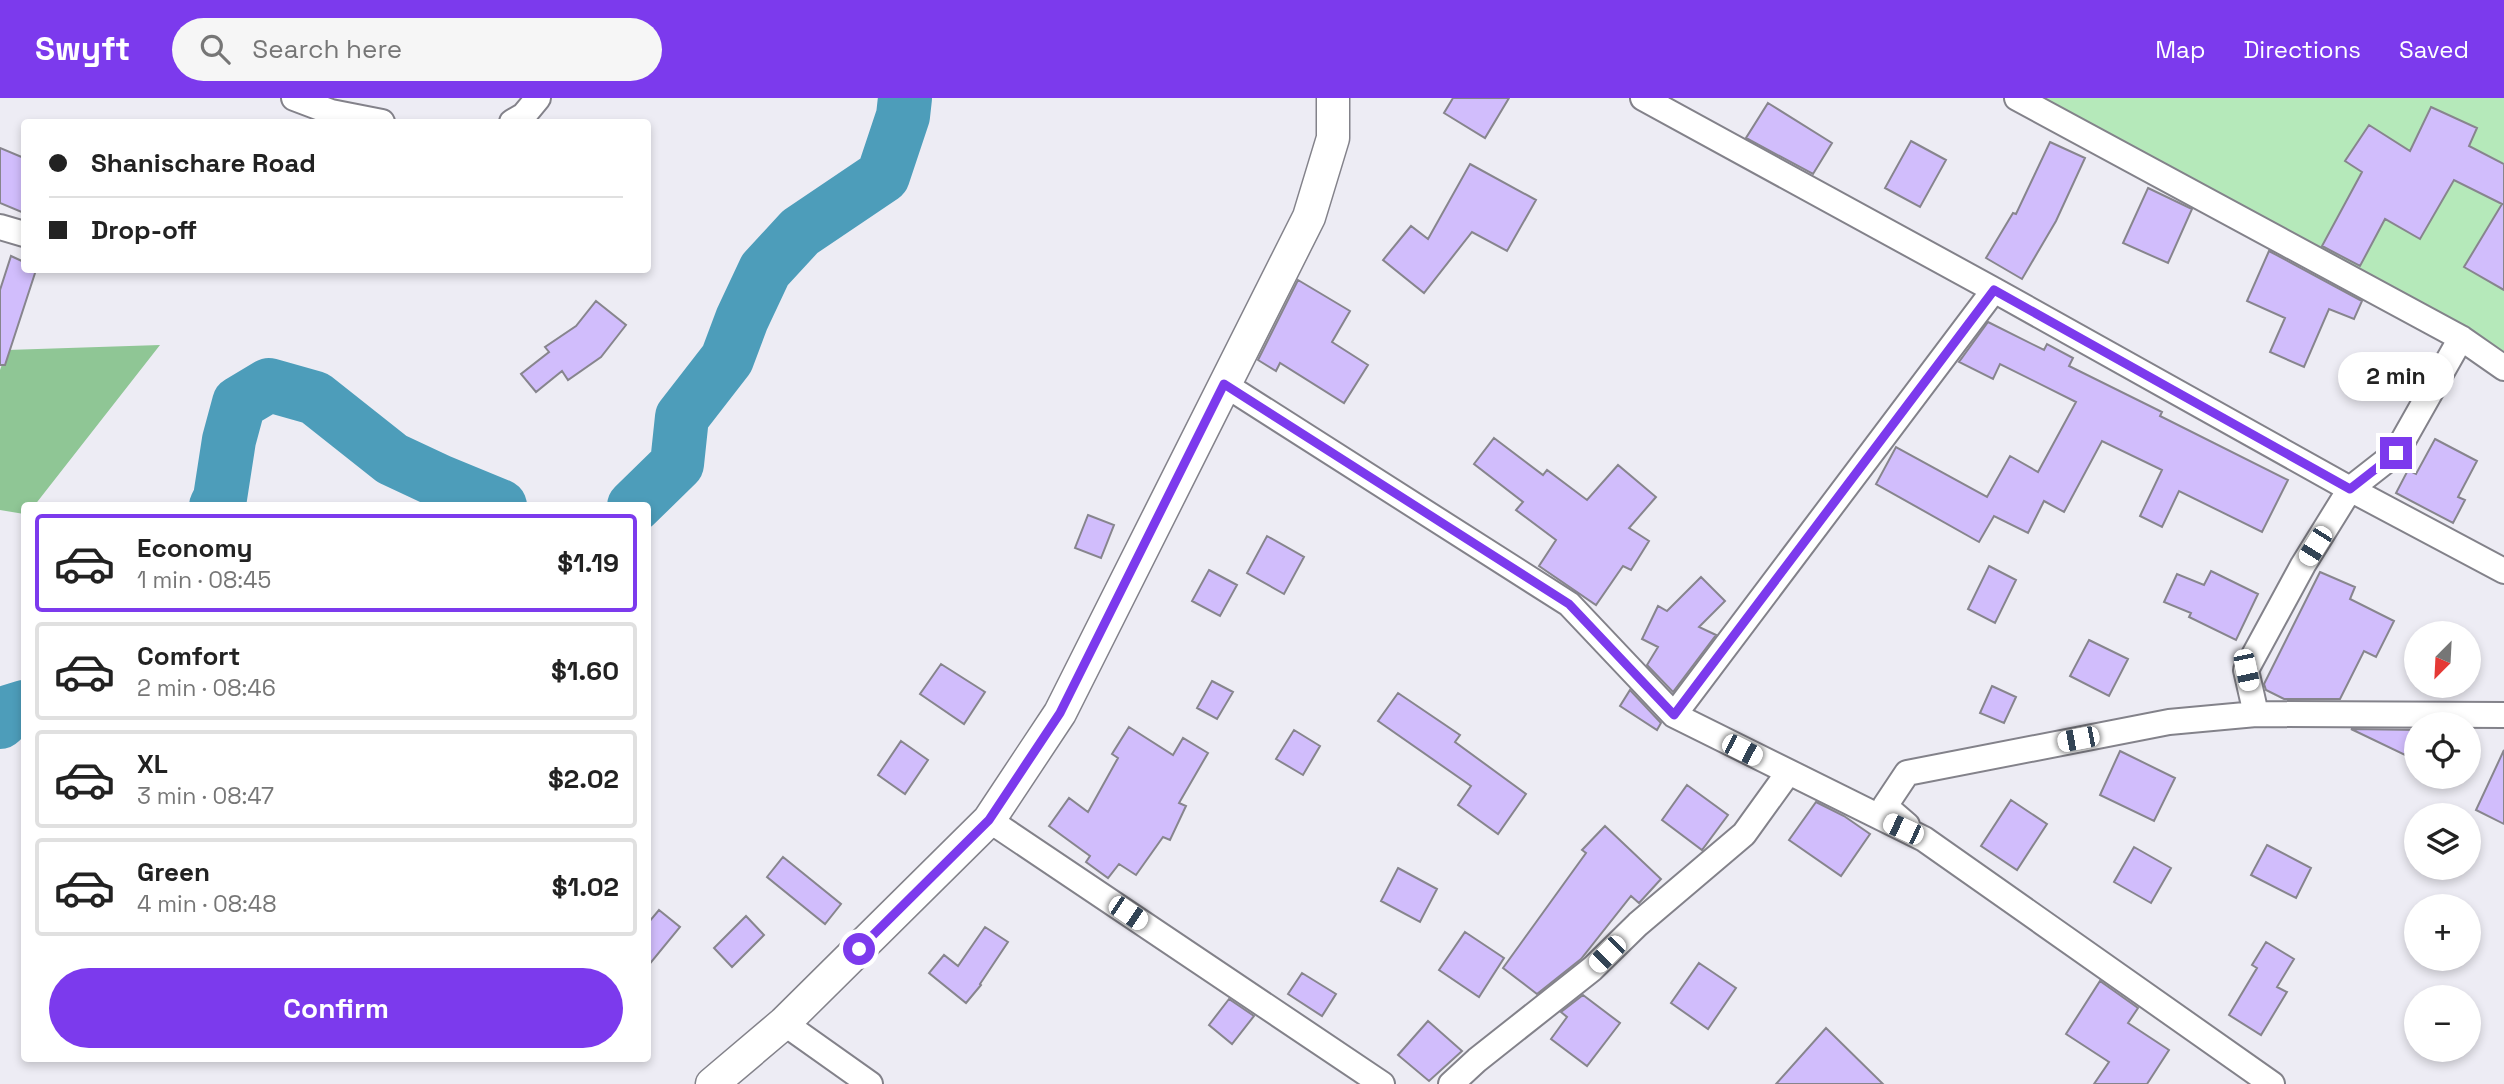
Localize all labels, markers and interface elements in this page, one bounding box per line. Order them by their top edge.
search box [172,18,662,81]
text: Swyft [35,28,130,70]
icon: search [196,30,234,68]
text: Search here [252,32,402,66]
text: Map [2155,34,2205,65]
text: Directions [2243,34,2361,65]
text: Saved [2399,34,2469,65]
text: Shanischare Road [91,146,316,180]
text: Drop-off [91,213,197,247]
callout: 2 min [2338,352,2454,400]
text: 2 min [2366,361,2426,391]
route end [2380,437,2412,469]
car [2295,523,2336,569]
text: Economy [137,531,253,565]
icon: car [53,532,116,595]
text: $1.19 [557,546,619,580]
text: 1 min · 08:45 [137,565,271,595]
north arrow [2404,621,2482,698]
map controls [2404,621,2481,1062]
text: Comfort [137,639,240,673]
icon: car [53,640,116,703]
car [2232,647,2261,693]
text: $1.60 [551,654,619,688]
text: 2 min · 08:46 [137,673,276,703]
button: locate [2404,712,2481,789]
car [2056,725,2101,753]
car [1719,731,1766,769]
text: XL [137,747,168,781]
icon: car [53,748,116,811]
text: $2.02 [548,762,619,796]
text: 3 min · 08:47 [137,781,274,811]
button: layers [2404,803,2481,880]
car [1880,811,1927,847]
text: Green [137,855,210,889]
icon: car [53,856,116,919]
text: $1.02 [552,870,619,904]
text: 4 min · 08:48 [137,889,277,919]
car [1105,893,1152,933]
button: + [2404,894,2481,971]
car [1585,932,1630,976]
route start [843,933,875,965]
button: Confirm [49,968,623,1048]
button: − [2404,985,2481,1062]

